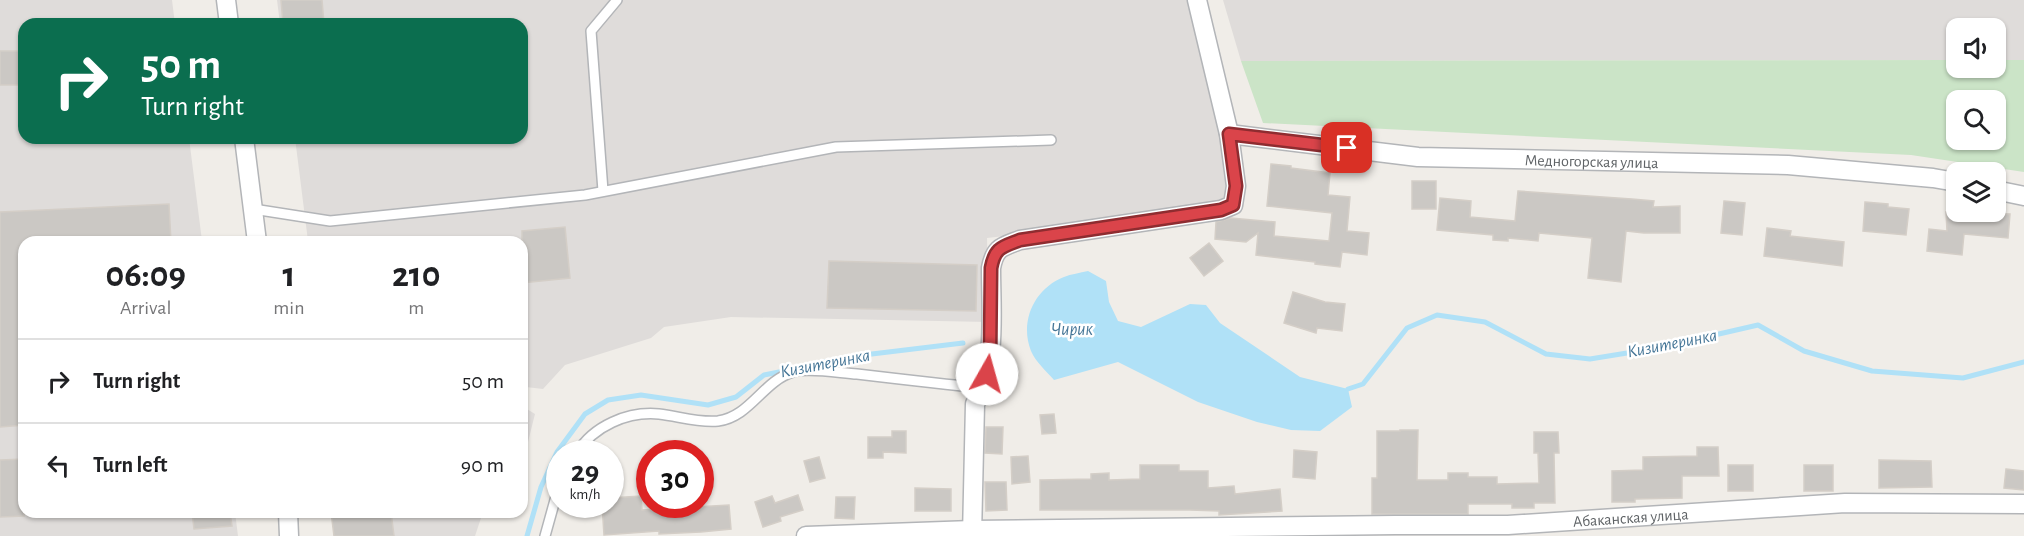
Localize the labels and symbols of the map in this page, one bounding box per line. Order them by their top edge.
pin [1321,122,1372,173]
street label: Медногорская улица [1524,152,1659,172]
water label: Чирик [1051,321,1093,339]
water label: Кизитеринка [1626,326,1719,362]
position arrow [955,342,1019,406]
water label: Кизитеринка [779,346,872,382]
speed limit sign: 30 [636,440,714,518]
street label: Абаканская улица [1572,506,1689,530]

